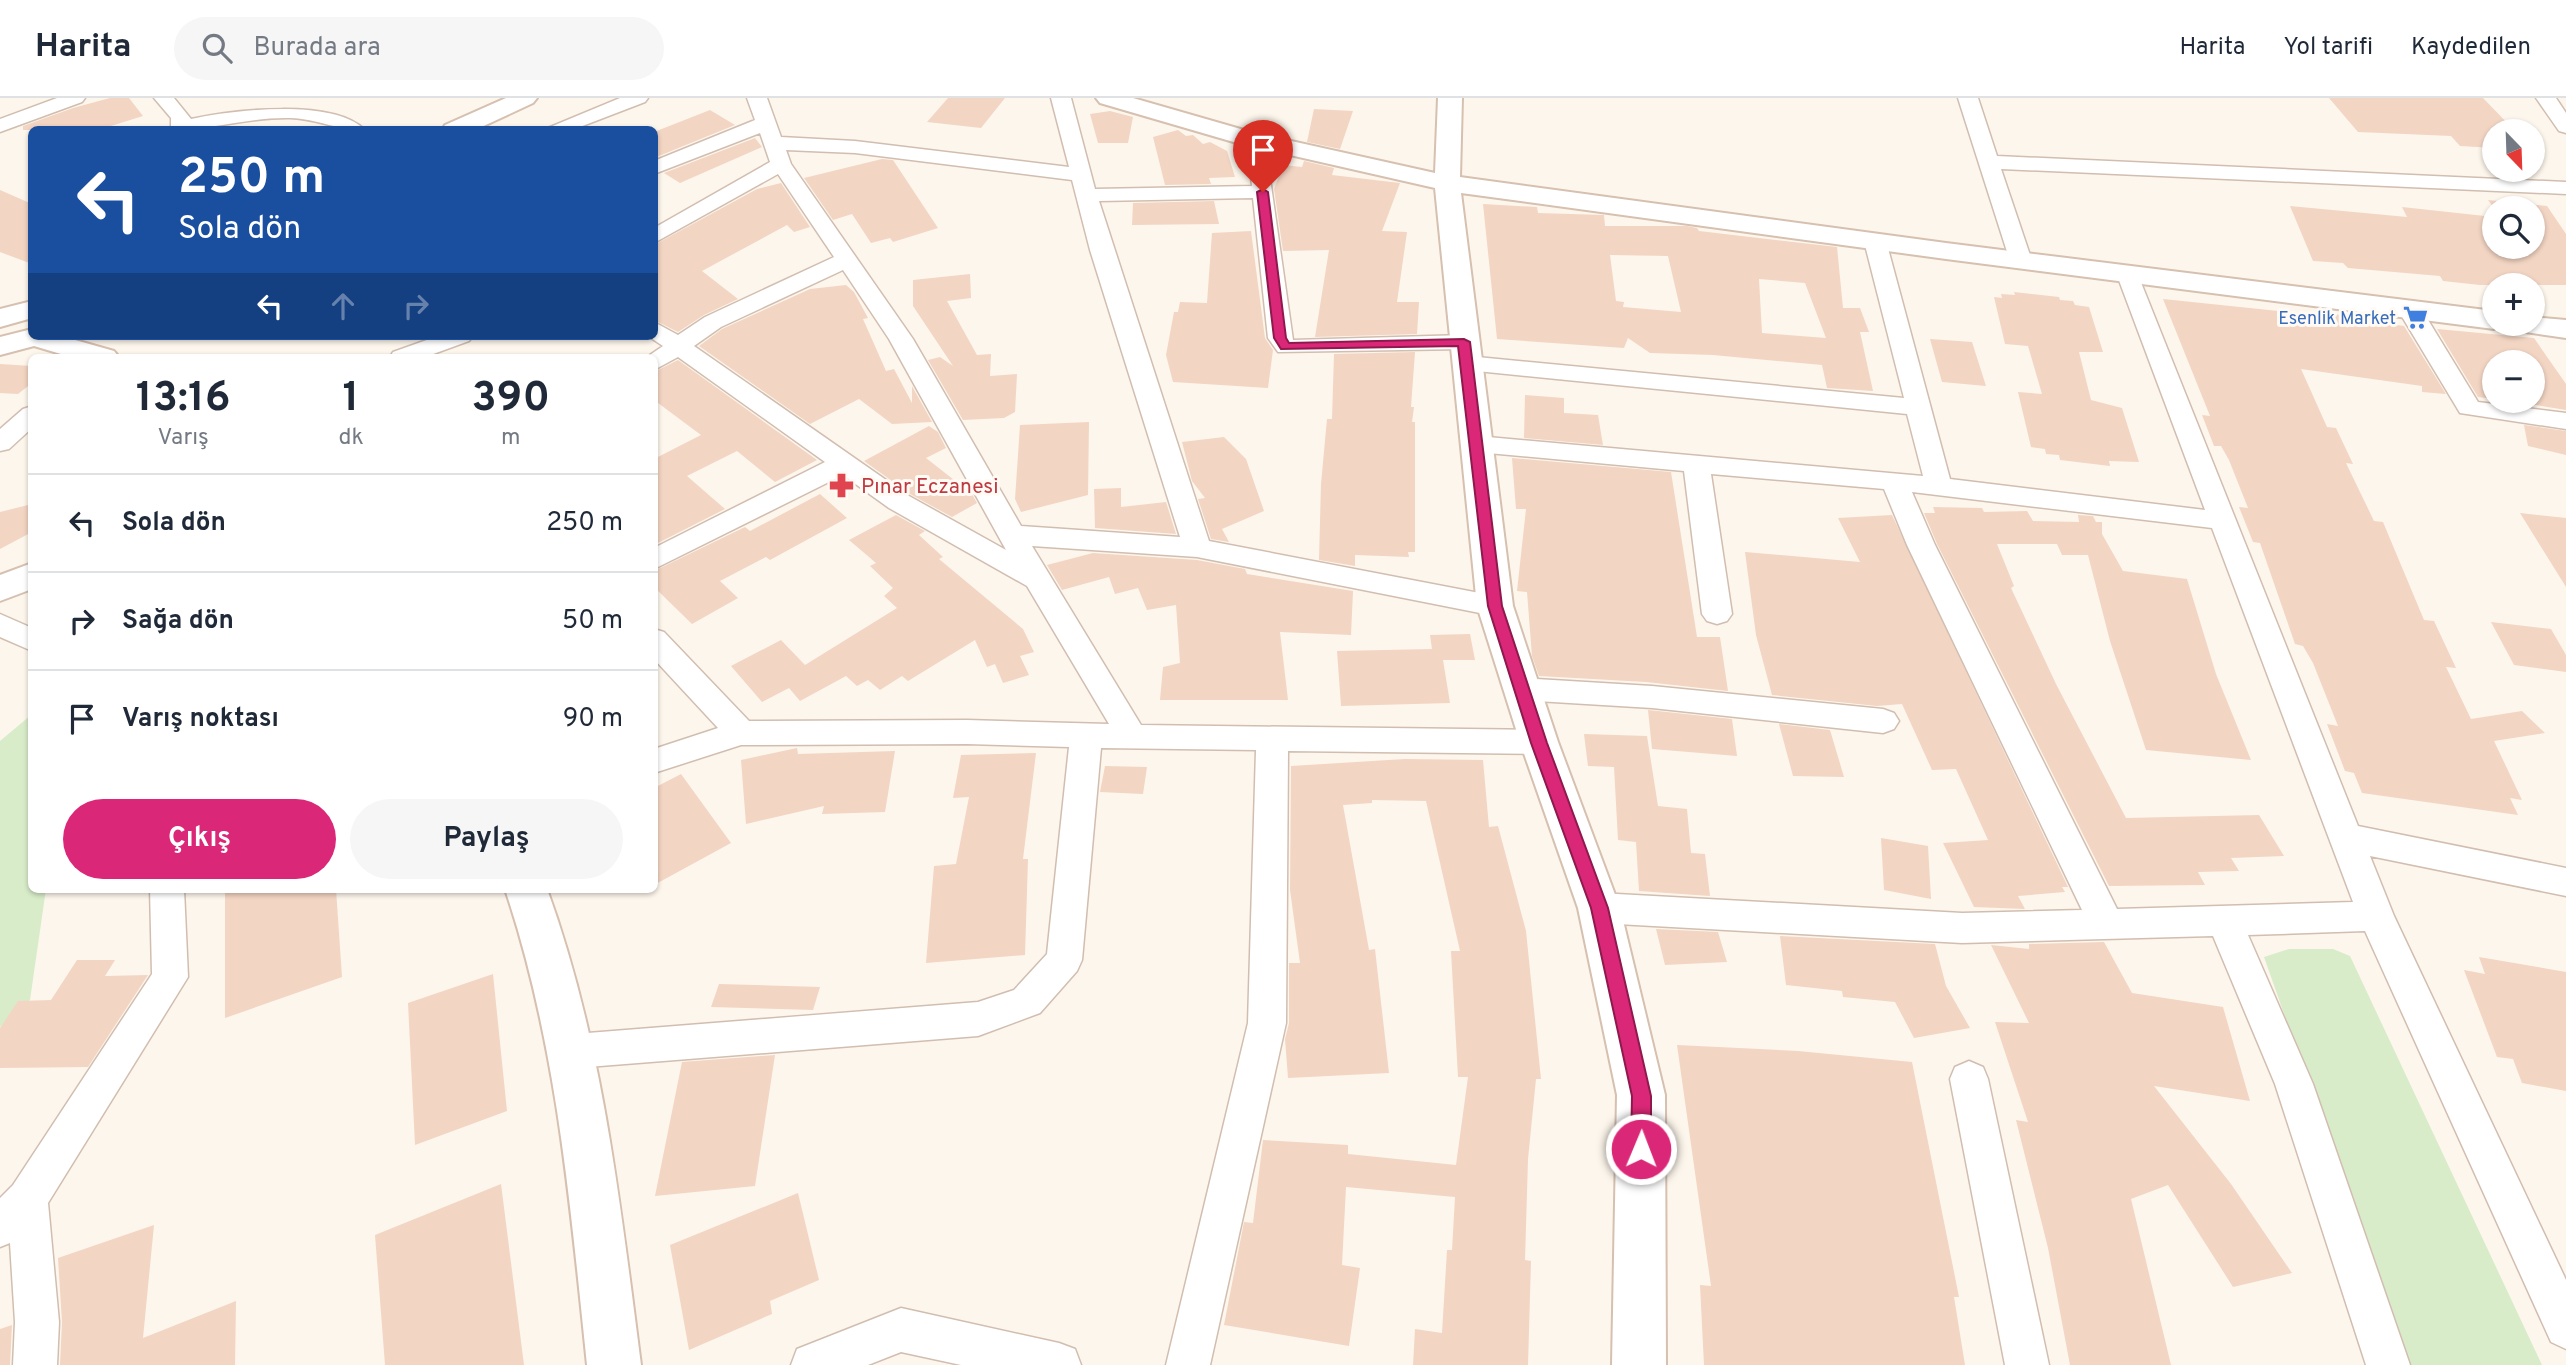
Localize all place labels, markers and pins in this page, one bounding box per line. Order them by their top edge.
pin [1233,120,1293,192]
supermarket icon: Esenlik Market [2402,304,2430,332]
place label: Esenlik Market [2278,308,2396,331]
pharmacy icon: Pınar Eczanesi [827,472,855,500]
place label: Pınar Eczanesi [861,474,999,501]

